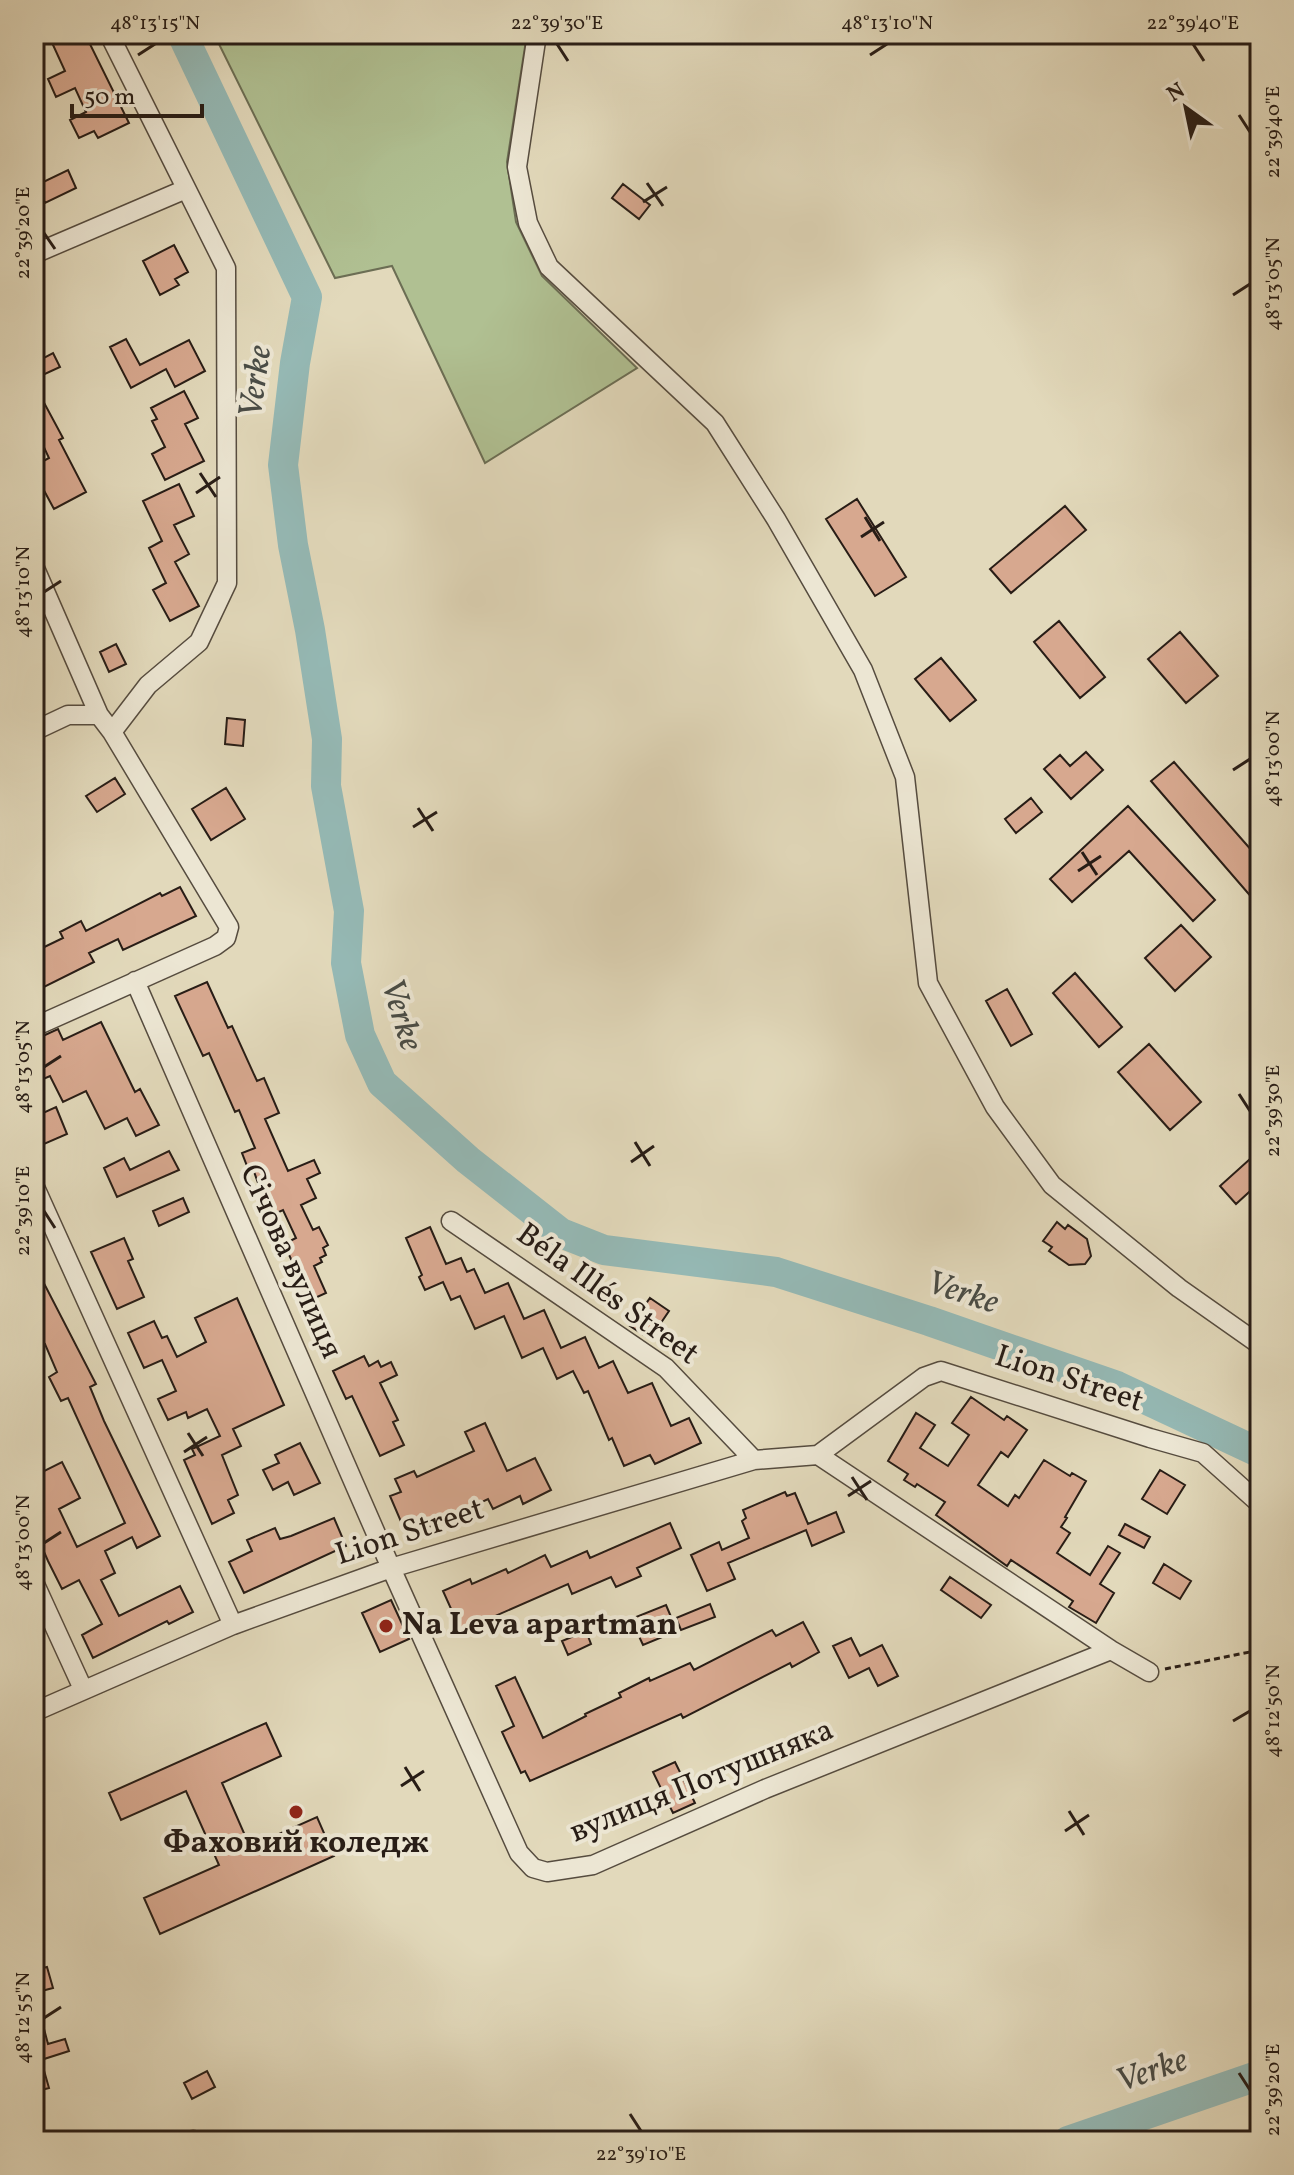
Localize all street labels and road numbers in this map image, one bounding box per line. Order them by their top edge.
street label: Січова вулиця [228,1158,352,1366]
street label: Béla Illés Street [506,1214,708,1376]
street label: Lion Street [989,1335,1149,1425]
street label: Lion Street [330,1488,490,1578]
street label: вулиця Потушняка [564,1709,840,1855]

